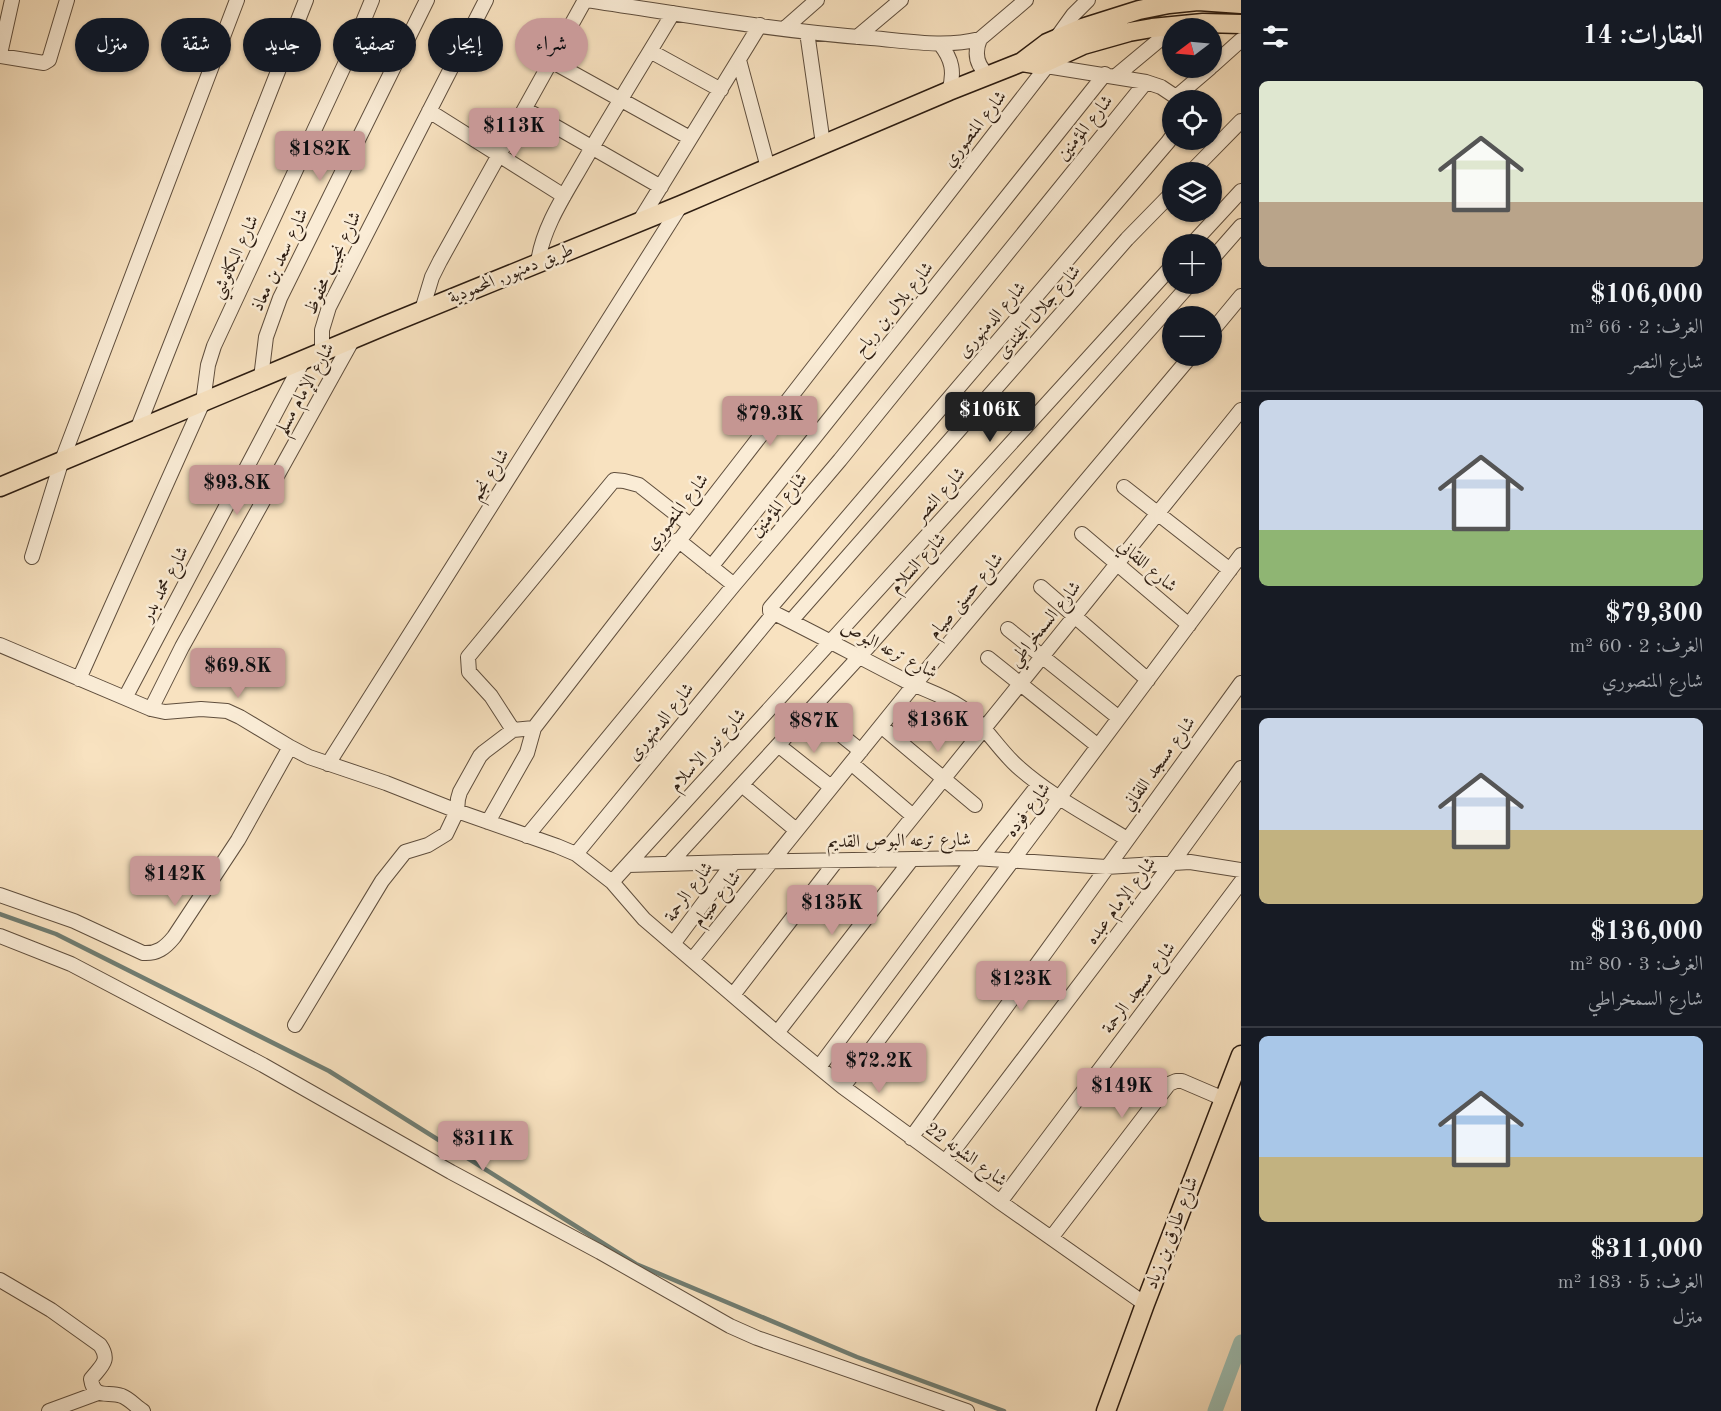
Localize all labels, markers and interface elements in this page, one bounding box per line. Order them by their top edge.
chip: منزل [75,18,149,72]
chip: شقة [161,18,231,72]
chip: جديد [243,18,321,72]
chip: تصفية [333,18,416,72]
chip: إيجار [428,18,503,72]
chip: شراء [515,18,588,72]
north arrow [1162,18,1222,78]
map controls [1162,18,1222,366]
icon: filters [1259,20,1292,53]
text: العقارات: 14 [1583,23,1703,49]
street label: شارع المنصوري [940,88,1014,174]
button: locate [1162,90,1222,150]
street label: شارع المؤمنين [1054,92,1120,167]
pin: $113K [472,108,556,159]
text: $113K [483,117,545,137]
icon: home [1427,120,1535,228]
pin: $182K [278,131,362,182]
text: $182K [289,140,351,160]
button: layers [1162,162,1222,222]
street label: شارع سعد بن معاذ [248,206,316,316]
street label: شارع نجيب محفوظ [301,209,369,319]
street label: شارع البكاتوشي [207,212,268,304]
button: + [1162,234,1222,294]
street label: طريق دمنهور, المحمودية [446,241,577,309]
street label: شارع بلال بن رباح [851,259,942,363]
street label: شارع جلال الجندى [994,262,1088,365]
street label: شارع الدمنهورى [954,279,1033,365]
text: $106,000 [1590,282,1703,308]
button: − [1162,306,1222,366]
text: الغرف: 2 · 66 m² [1569,318,1703,338]
street label: شارع الإمام مسلم [272,340,345,442]
text: شارع النصر [1629,353,1703,373]
pin: $106K [948,392,1032,443]
pin: $79.3K [721,396,819,447]
text: $106K [959,401,1021,421]
text: $79.3K [736,405,804,425]
icon: home [1427,439,1535,547]
street label: شارع نجم [467,446,519,508]
street label: شارع النصر [910,464,973,531]
pin: $93.8K [188,465,286,516]
street label: شارع المؤمنين [747,469,815,544]
street label: شارع المنصوري [642,471,716,557]
text: $93.8K [203,474,271,494]
street label: شارع السلام [887,529,954,601]
street label: شارع اللقاني [1111,536,1180,600]
street label: شارع محمد بدر [137,544,197,628]
street label: شارع حسنى صيام [925,550,1011,646]
street label: شارع السمخراطي [1005,578,1090,674]
text: $79,300 [1605,601,1703,627]
street label: شارع ترعه البوص [836,618,940,686]
text: الغرف: 2 · 60 m² [1569,637,1703,657]
pin: $69.8K [189,648,287,699]
text: $69.8K [204,657,272,677]
text: شارع المنصوري [1602,672,1703,692]
street label: شارع الدمنهورى [624,680,701,767]
pin: $136K [896,702,980,753]
pin: $87K [778,703,850,754]
street label: شارع نور الاسلام [666,705,754,799]
text: $136K [907,711,969,731]
text: $87K [789,712,839,732]
street label: شارع مسجد اللقاني [1119,714,1203,817]
icon: home [1427,757,1535,865]
street label: شارع فوده [1002,780,1058,843]
street label: شارع ترعه البوص القديم [827,831,971,857]
street label: شارع الإمام عبده [1082,854,1164,952]
pin: $142K [133,856,217,907]
street label: شارع الرحمة [661,859,721,928]
text: $142K [144,865,206,885]
street label: شارع صيام [689,868,749,934]
pin: $135K [790,885,874,936]
text: $135K [801,894,863,914]
text: $136,000 [1590,919,1703,945]
street label: شارع مسجد الرحمة [1099,939,1183,1040]
text: الغرف: 3 · 80 m² [1569,955,1703,975]
pin: $123K [979,961,1063,1012]
text: $123K [990,970,1052,990]
text: شارع السمخراطي [1588,990,1703,1010]
pin: $72.2K [830,1043,928,1094]
text: $72.2K [845,1052,913,1072]
pin: $149K [1080,1068,1164,1119]
icon: home [1427,1075,1535,1183]
text: $149K [1091,1077,1153,1097]
street label: شارع الشونه 22 [919,1120,1010,1195]
pin: $311K [441,1121,525,1172]
text: $311K [452,1130,514,1150]
street label: شارع طارق بن زياد [1142,1174,1206,1293]
text: $311,000 [1590,1237,1703,1263]
text: الغرف: 5 · 183 m² [1558,1273,1703,1293]
text: منزل [1672,1308,1703,1328]

